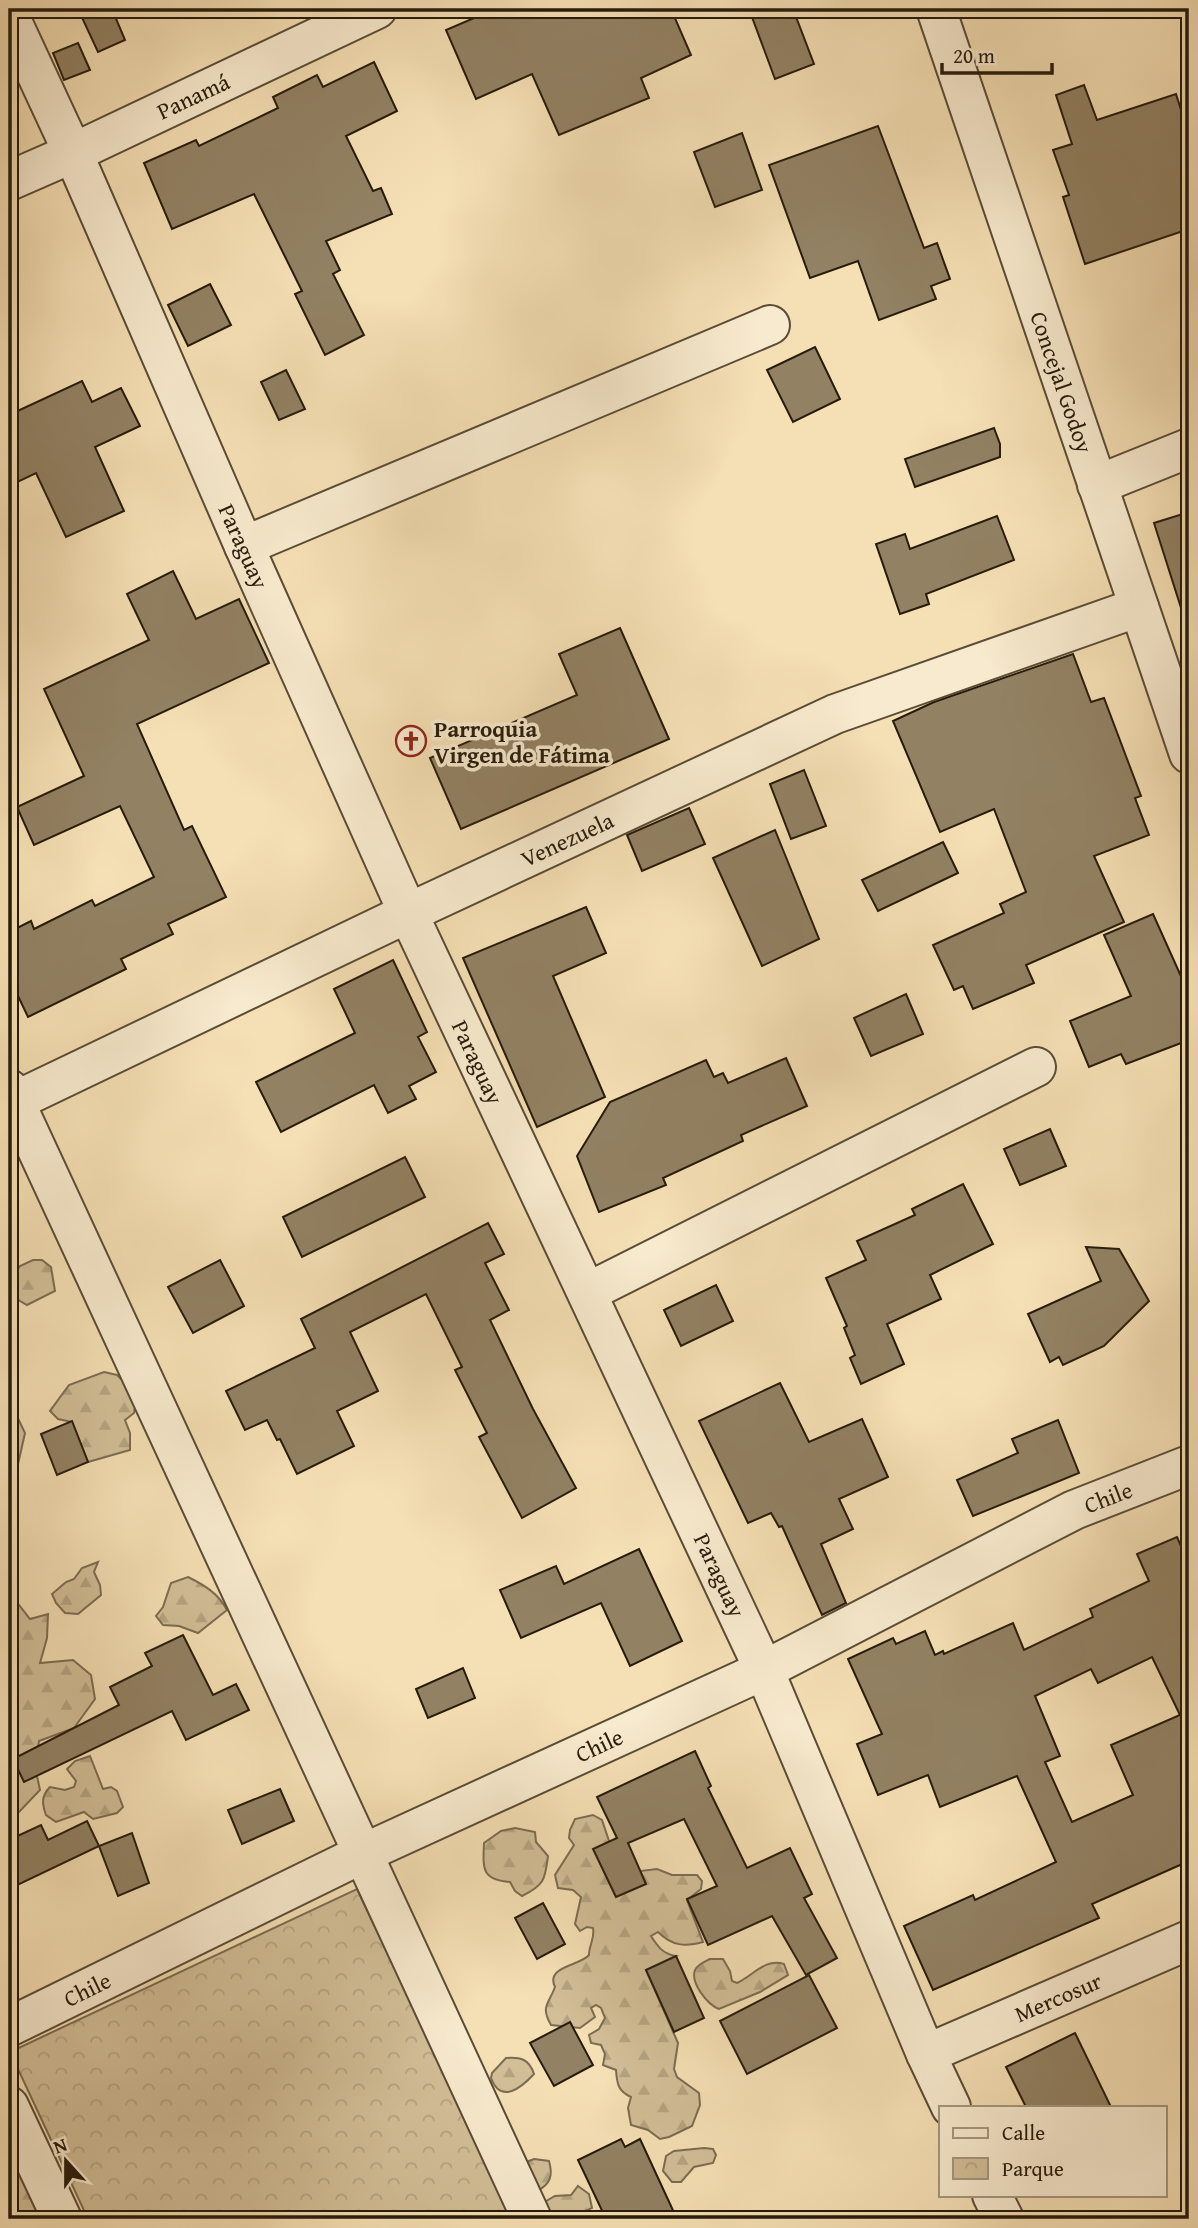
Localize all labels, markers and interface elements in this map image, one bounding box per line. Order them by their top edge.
scale bar [942,32,1053,76]
text: 20 m [953,40,995,71]
street label: Panamá [151,65,235,127]
street label: Concejal Godoy [1022,307,1102,458]
street label: Paraguay [211,498,278,594]
place label: Parroquia Virgen de Fátima [434,712,610,771]
church icon: Parroquia Virgen de Fátima [394,724,428,758]
street label: Venezuela [515,803,619,875]
street label: Paraguay [444,1014,512,1110]
street label: Chile [1079,1473,1137,1521]
street label: Paraguay [686,1527,754,1623]
street label: Chile [570,1720,628,1770]
street label: Chile [58,1963,116,2015]
street label: Mercosur [1009,1964,1107,2030]
legend [939,2106,1166,2196]
text: Calle [1002,2117,1045,2148]
north arrow [32,2126,102,2196]
text: N [49,2130,71,2160]
text: Parque [1002,2153,1064,2184]

